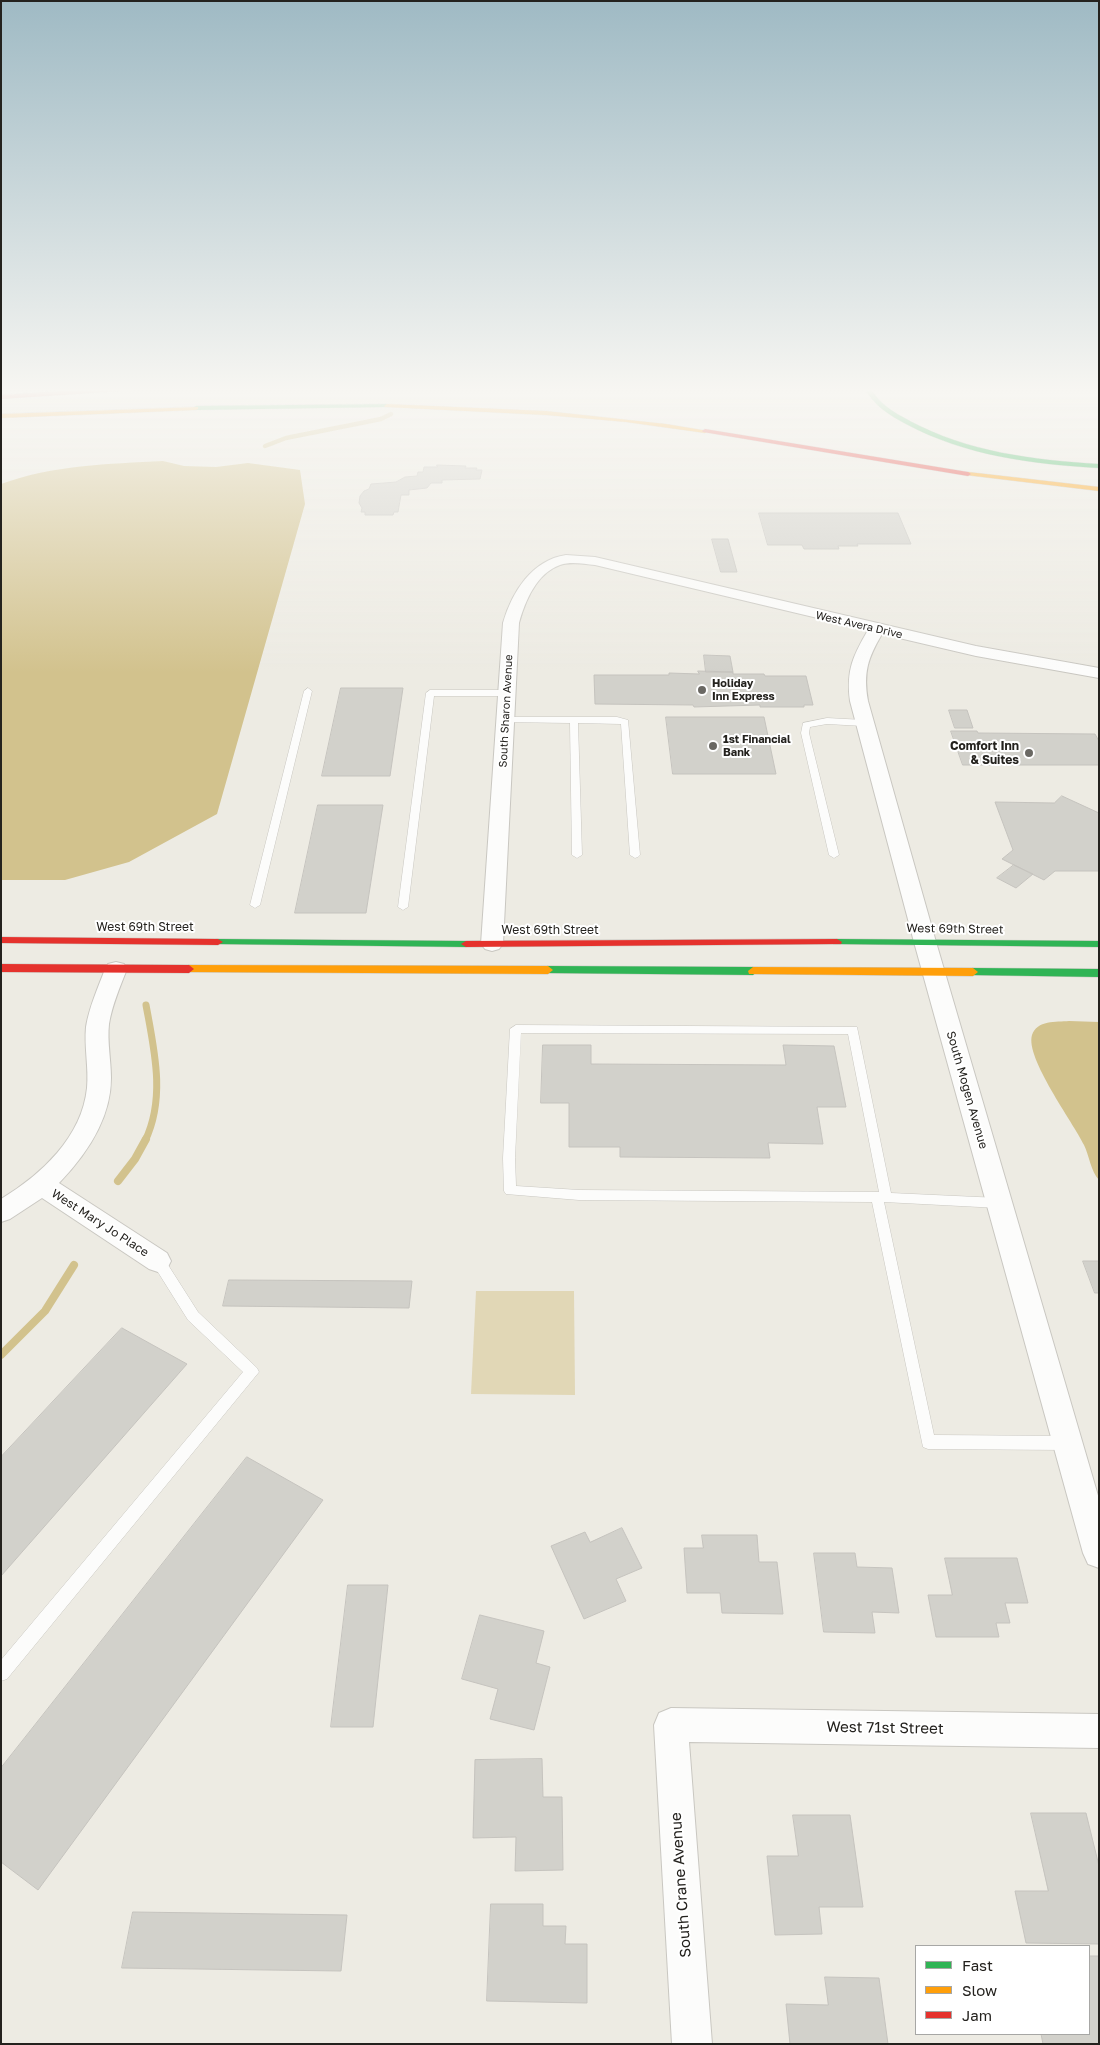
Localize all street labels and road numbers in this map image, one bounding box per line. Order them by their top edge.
street label: West Avera Drive [814,609,904,641]
street label: South Sharon Avenue [496,654,516,768]
street label: West 69th Street [96,920,194,934]
street label: West 69th Street [906,921,1004,937]
street label: West 69th Street [501,923,599,937]
street label: South Mogen Avenue [943,1029,991,1151]
street label: West Mary Jo Place [49,1186,151,1260]
street label: West 71st Street [826,1718,944,1738]
street label: South Crane Avenue [667,1812,695,1958]

